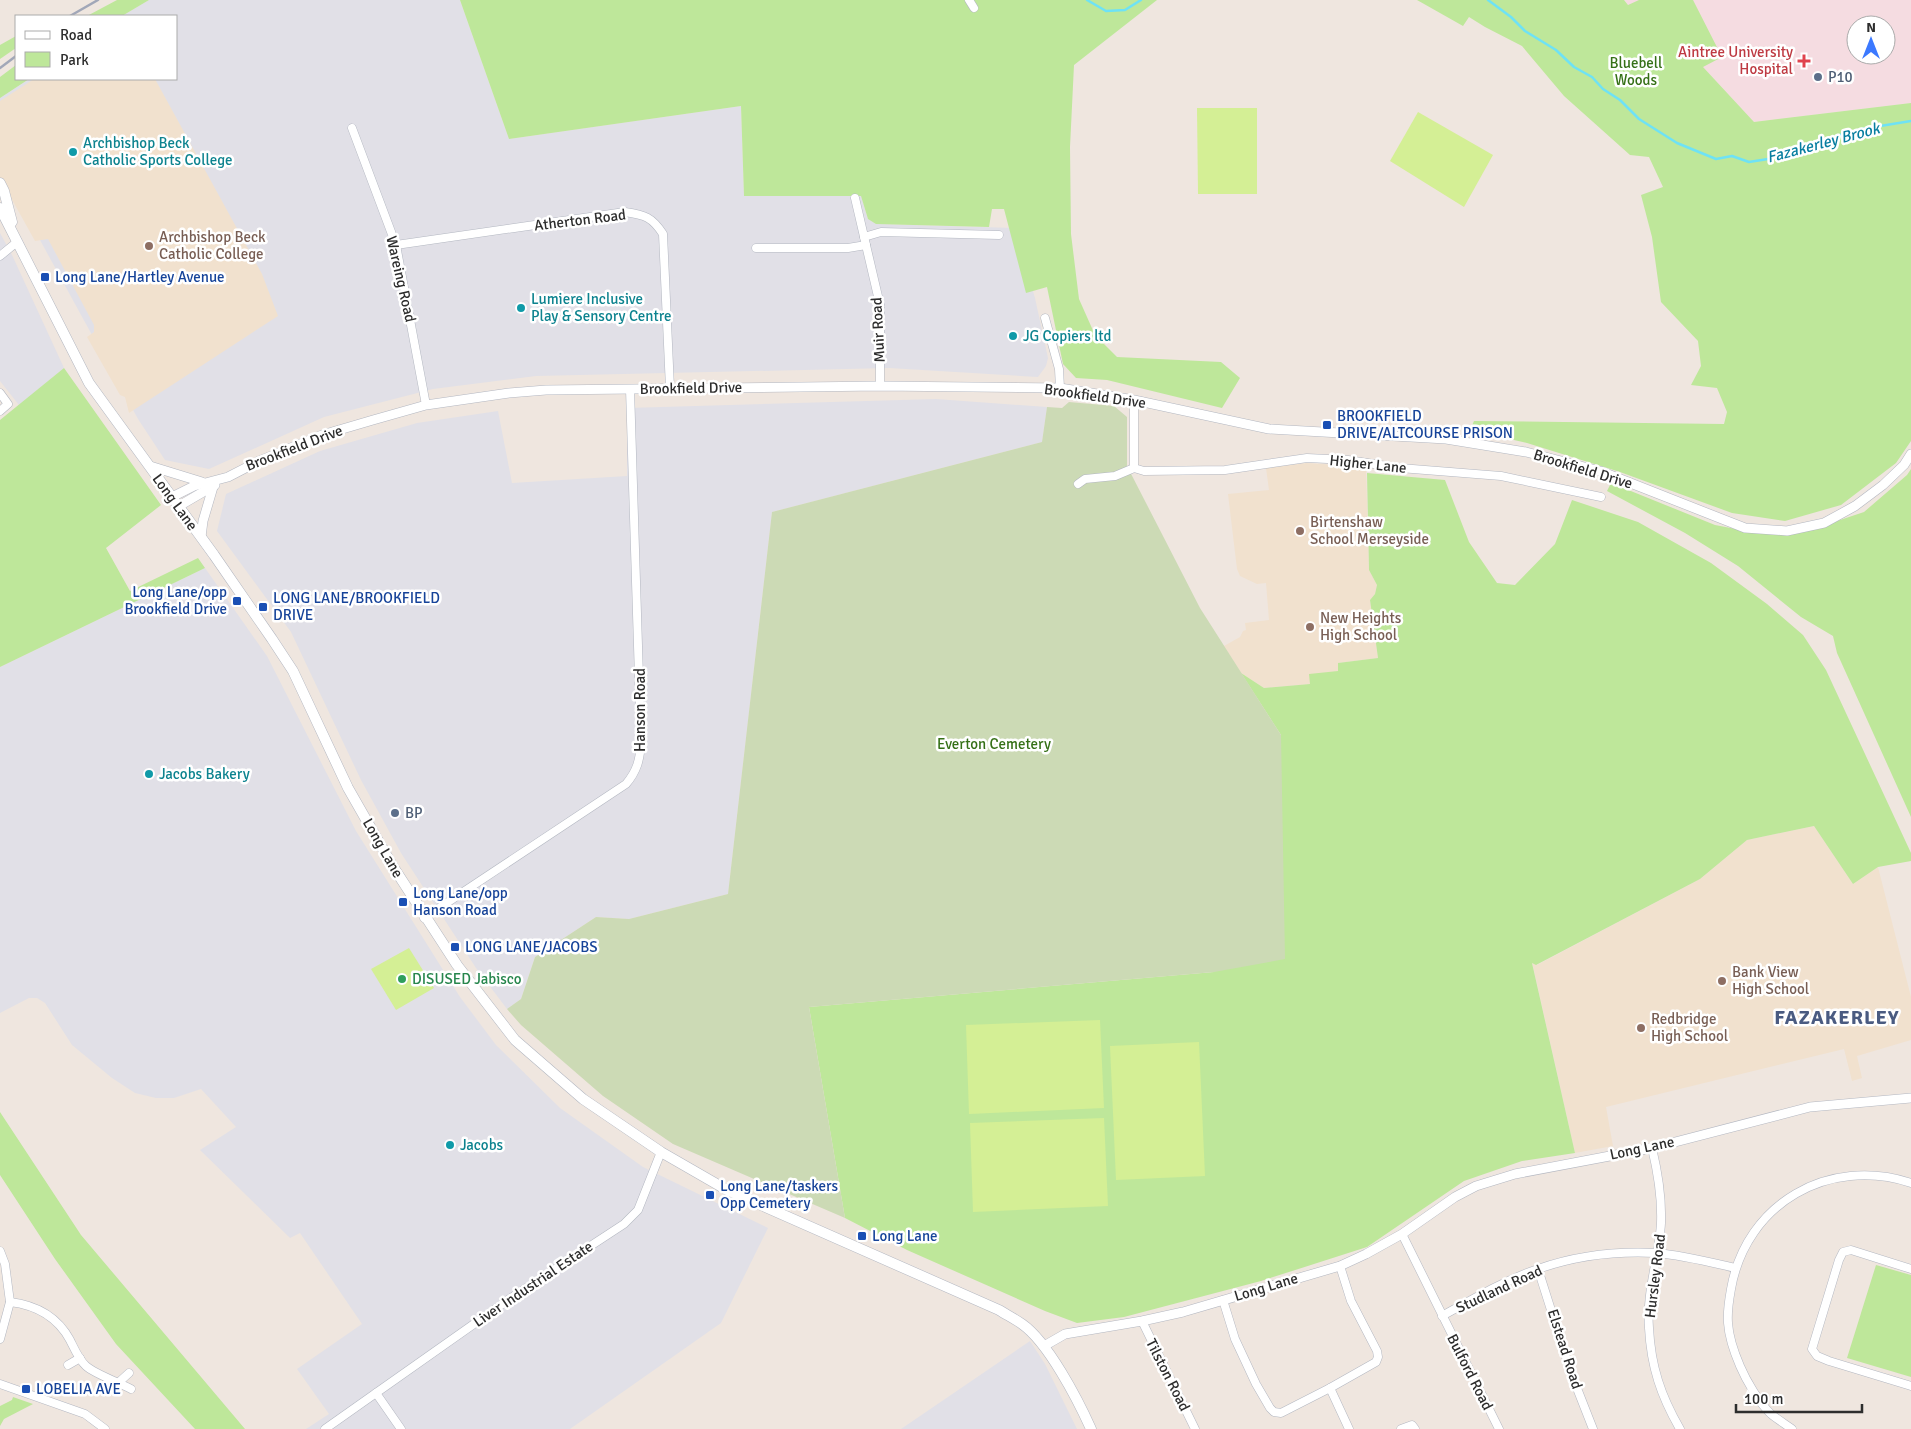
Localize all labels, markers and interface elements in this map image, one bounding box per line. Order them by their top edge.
legend [15,15,178,80]
north arrow [1846,15,1896,65]
text: N [1866,19,1876,36]
text: Road [60,26,92,44]
place label: Aintree University Hospital [1678,43,1793,78]
text: Park [60,51,89,69]
park label: Bluebell Woods [1609,54,1663,89]
marker: Aintree University Hospital [1797,54,1811,68]
place label: P10 [1828,68,1853,86]
marker: P10 [1812,71,1824,83]
water label: Fazakerley Brook [1765,118,1884,168]
place label: Archbishop Beck Catholic Sports College [83,134,233,169]
marker: Archbishop Beck Catholic Sports College [67,146,79,158]
street label: Atherton Road [533,205,627,235]
place label: Archbishop Beck Catholic College [159,228,266,263]
street label: Wareing Road [382,234,420,324]
marker: Archbishop Beck Catholic College [143,240,155,252]
place label: Long Lane/Hartley Avenue [55,268,225,286]
marker: Long Lane/Hartley Avenue [39,271,51,283]
place label: Lumiere Inclusive Play & Sensory Centre [531,290,672,325]
street label: Muir Road [867,297,889,363]
marker: Lumiere Inclusive Play & Sensory Centre [515,302,527,314]
place label: JG Copiers ltd [1023,327,1112,345]
marker: JG Copiers ltd [1007,330,1019,342]
street label: Brookfield Drive [640,378,742,398]
street label: Brookfield Drive [1043,380,1147,412]
place label: BROOKFIELD DRIVE/ALTCOURSE PRISON [1337,407,1513,442]
marker: BROOKFIELD DRIVE/ALTCOURSE PRISON [1321,419,1333,431]
street label: Brookfield Drive [243,421,345,475]
street label: Brookfield Drive [1531,445,1635,493]
street label: Higher Lane [1328,451,1408,477]
street label: Long Lane [148,470,202,534]
place label: Birtenshaw School Merseyside [1310,513,1429,548]
marker: Birtenshaw School Merseyside [1294,525,1306,537]
place label: Long Lane/opp Brookfield Drive [124,583,227,618]
place label: LONG LANE/BROOKFIELD DRIVE [273,589,440,624]
marker: Long Lane/opp Brookfield Drive [231,595,243,607]
marker: LONG LANE/BROOKFIELD DRIVE [257,601,269,613]
place label: New Heights High School [1320,609,1402,644]
marker: New Heights High School [1304,621,1316,633]
street label: Hanson Road [631,668,649,752]
park label: Everton Cemetery [937,735,1051,753]
place label: Jacobs Bakery [159,765,250,783]
marker: Jacobs Bakery [143,768,155,780]
place label: BP [405,804,423,822]
marker: BP [389,807,401,819]
street label: Long Lane [359,815,407,881]
place label: Long Lane/opp Hanson Road [413,884,508,919]
marker: Long Lane/opp Hanson Road [397,896,409,908]
place label: LONG LANE/JACOBS [465,938,598,956]
marker: LONG LANE/JACOBS [449,941,461,953]
place label: Bank View High School [1732,963,1809,998]
place label: DISUSED Jabisco [412,970,522,988]
marker: DISUSED Jabisco [396,973,408,985]
marker: Bank View High School [1716,975,1728,987]
district label: FAZAKERLEY [1774,1005,1900,1030]
place label: Redbridge High School [1651,1010,1728,1045]
marker: Redbridge High School [1635,1022,1647,1034]
street label: Long Lane [1608,1132,1676,1164]
place label: Jacobs [460,1136,504,1154]
marker: Jacobs [444,1139,456,1151]
place label: Long Lane/taskers Opp Cemetery [720,1177,839,1212]
marker: Long Lane/taskers Opp Cemetery [704,1189,716,1201]
place label: Long Lane [872,1227,938,1245]
marker: Long Lane [856,1230,868,1242]
street label: Hursley Road [1641,1233,1669,1319]
street label: Liver Industrial Estate [470,1237,596,1331]
street label: Studland Road [1453,1261,1545,1317]
street label: Long Lane [1232,1269,1300,1305]
street label: Elstead Road [1544,1307,1586,1391]
street label: Bulford Road [1443,1331,1497,1413]
street label: Tilston Road [1142,1336,1194,1414]
place label: LOBELIA AVE [36,1380,121,1398]
scale bar [1736,1382,1862,1414]
marker: LOBELIA AVE [20,1383,32,1395]
text: 100 m [1744,1390,1784,1408]

